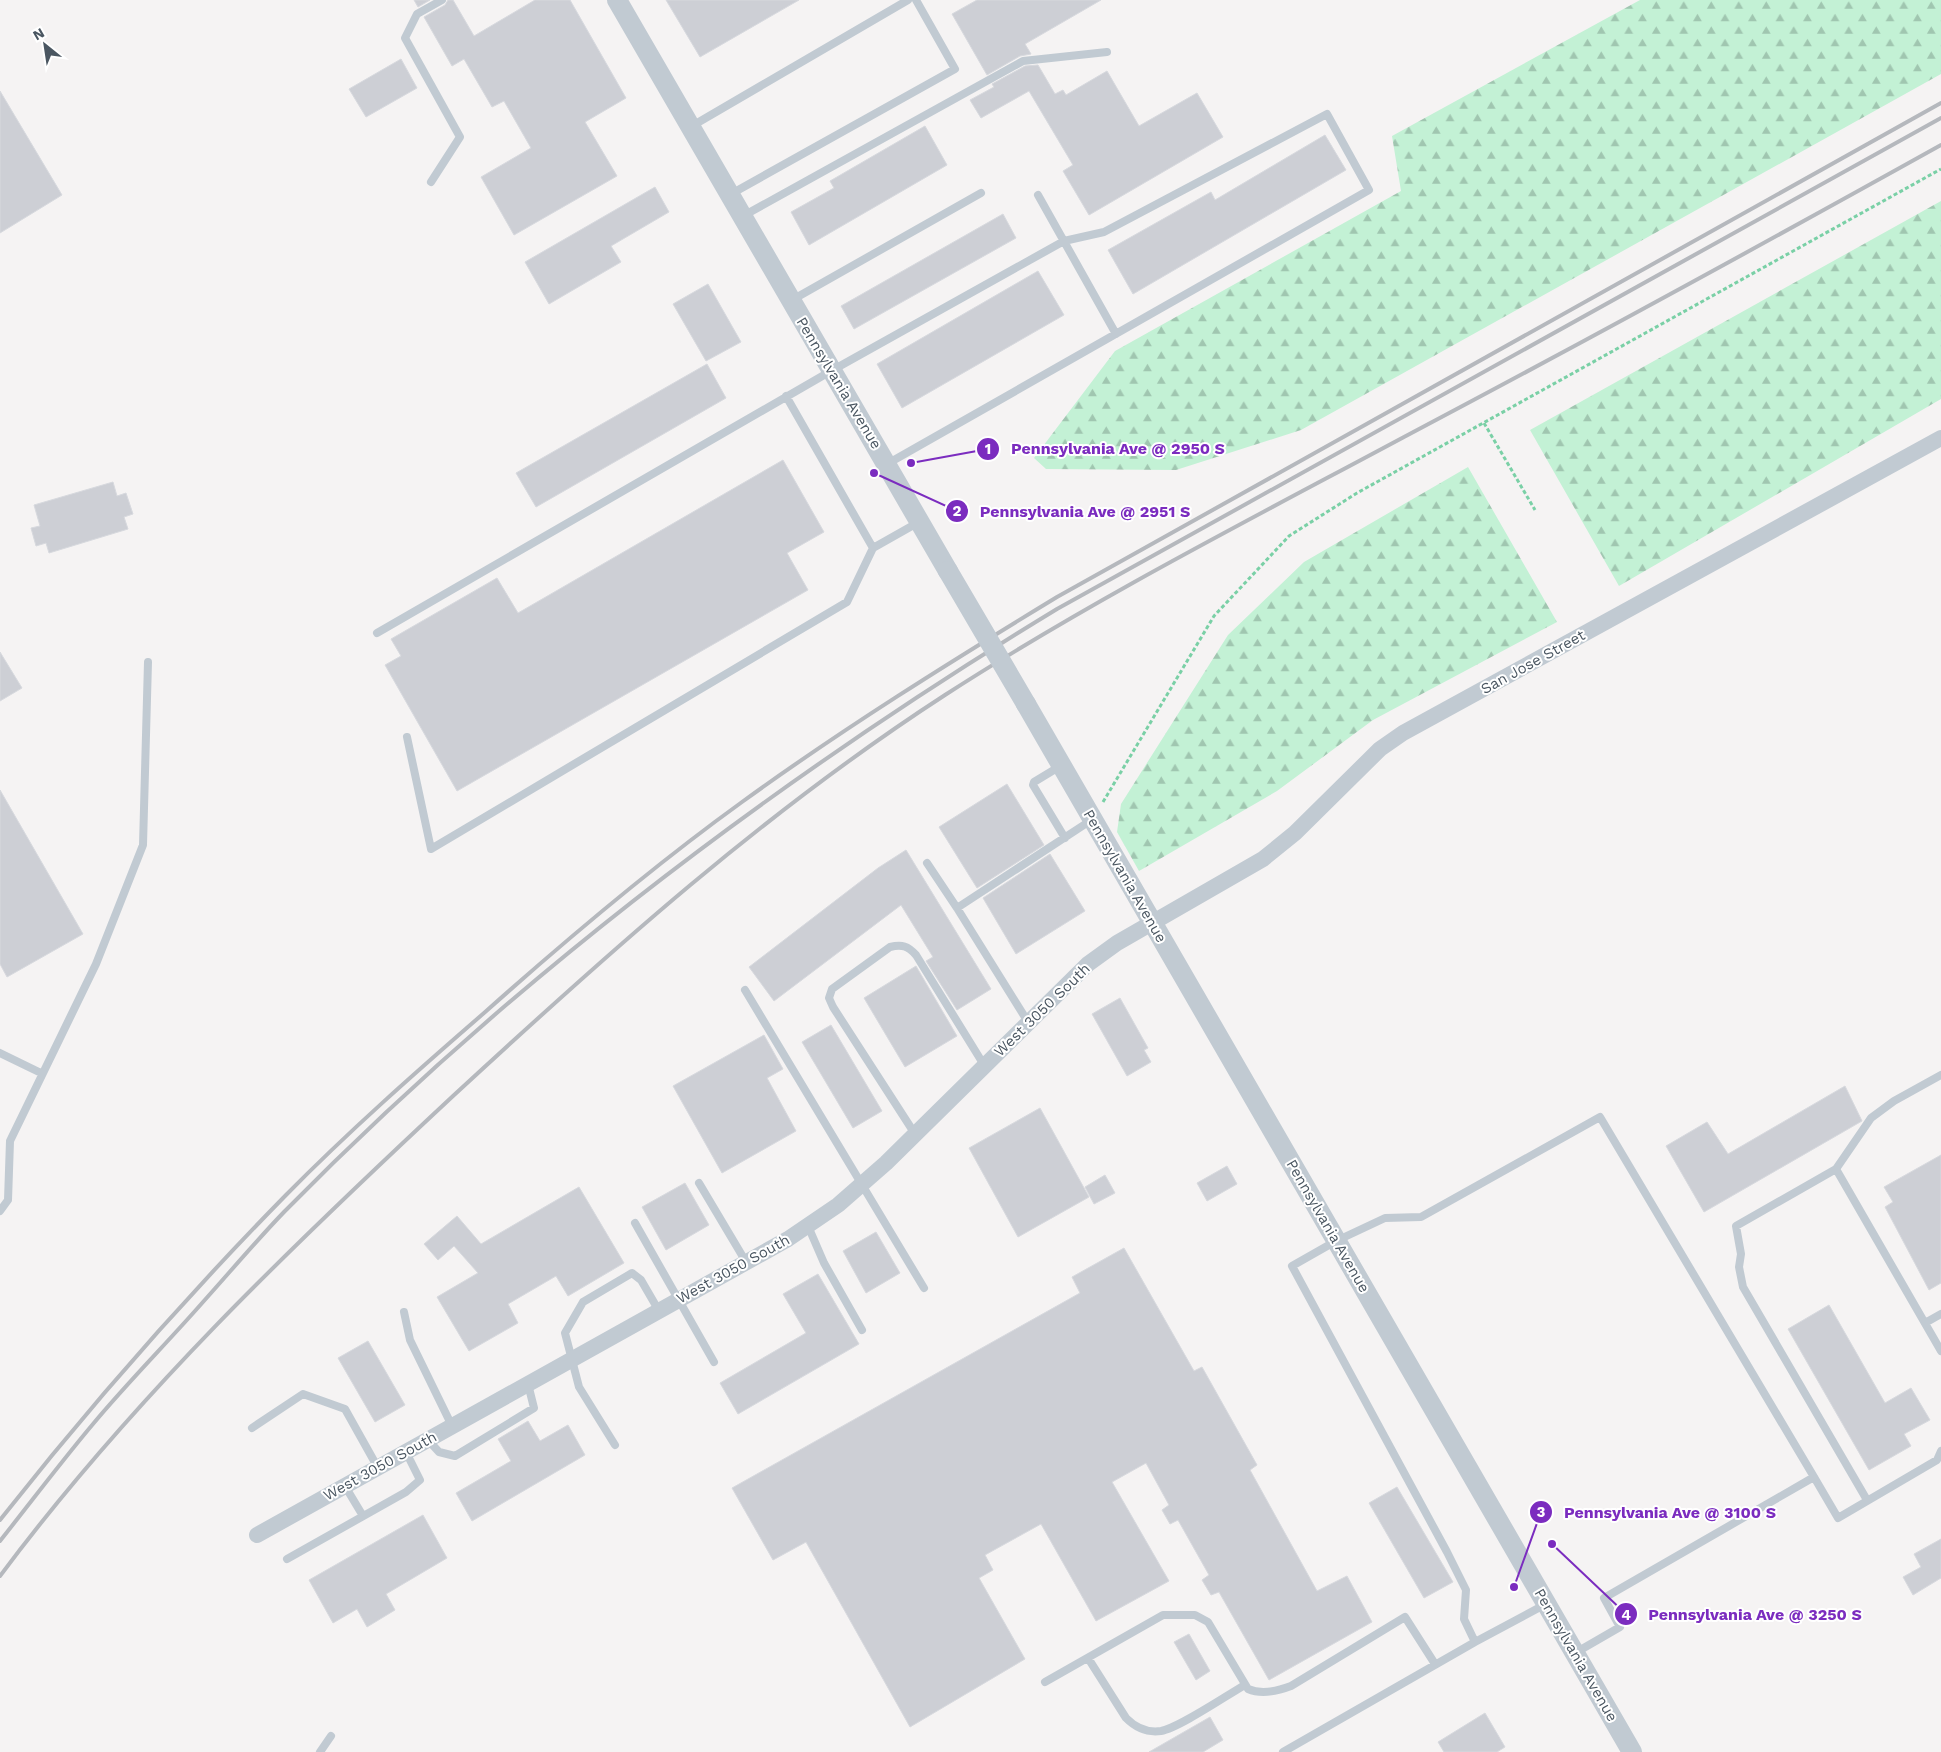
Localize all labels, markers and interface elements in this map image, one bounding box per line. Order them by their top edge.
north arrow [20,20,70,70]
text: N [30,24,47,43]
street label: Pennsylvania Avenue [792,314,886,452]
callout: Pennsylvania Ave @ 2950 S [976,433,1235,464]
text: Pennsylvania Ave @ 2950 S [1011,439,1225,458]
text: 1 [985,440,991,458]
callout: Pennsylvania Ave @ 2951 S [945,496,1201,527]
text: 2 [953,502,962,520]
text: Pennsylvania Ave @ 2951 S [980,502,1190,521]
street label: San Jose Street [1478,626,1589,698]
street label: Pennsylvania Avenue [1080,806,1170,946]
street label: West 3050 South [990,960,1094,1060]
street label: Pennsylvania Avenue [1283,1156,1373,1296]
street label: West 3050 South [673,1230,793,1308]
street label: West 3050 South [320,1427,440,1505]
callout: Pennsylvania Ave @ 3100 S [1528,1496,1786,1527]
text: 3 [1537,1503,1546,1521]
text: Pennsylvania Ave @ 3100 S [1564,1503,1776,1522]
street label: Pennsylvania Avenue [1531,1585,1621,1725]
callout: Pennsylvania Ave @ 3250 S [1613,1599,1872,1630]
text: Pennsylvania Ave @ 3250 S [1648,1605,1862,1624]
text: 4 [1621,1606,1631,1624]

